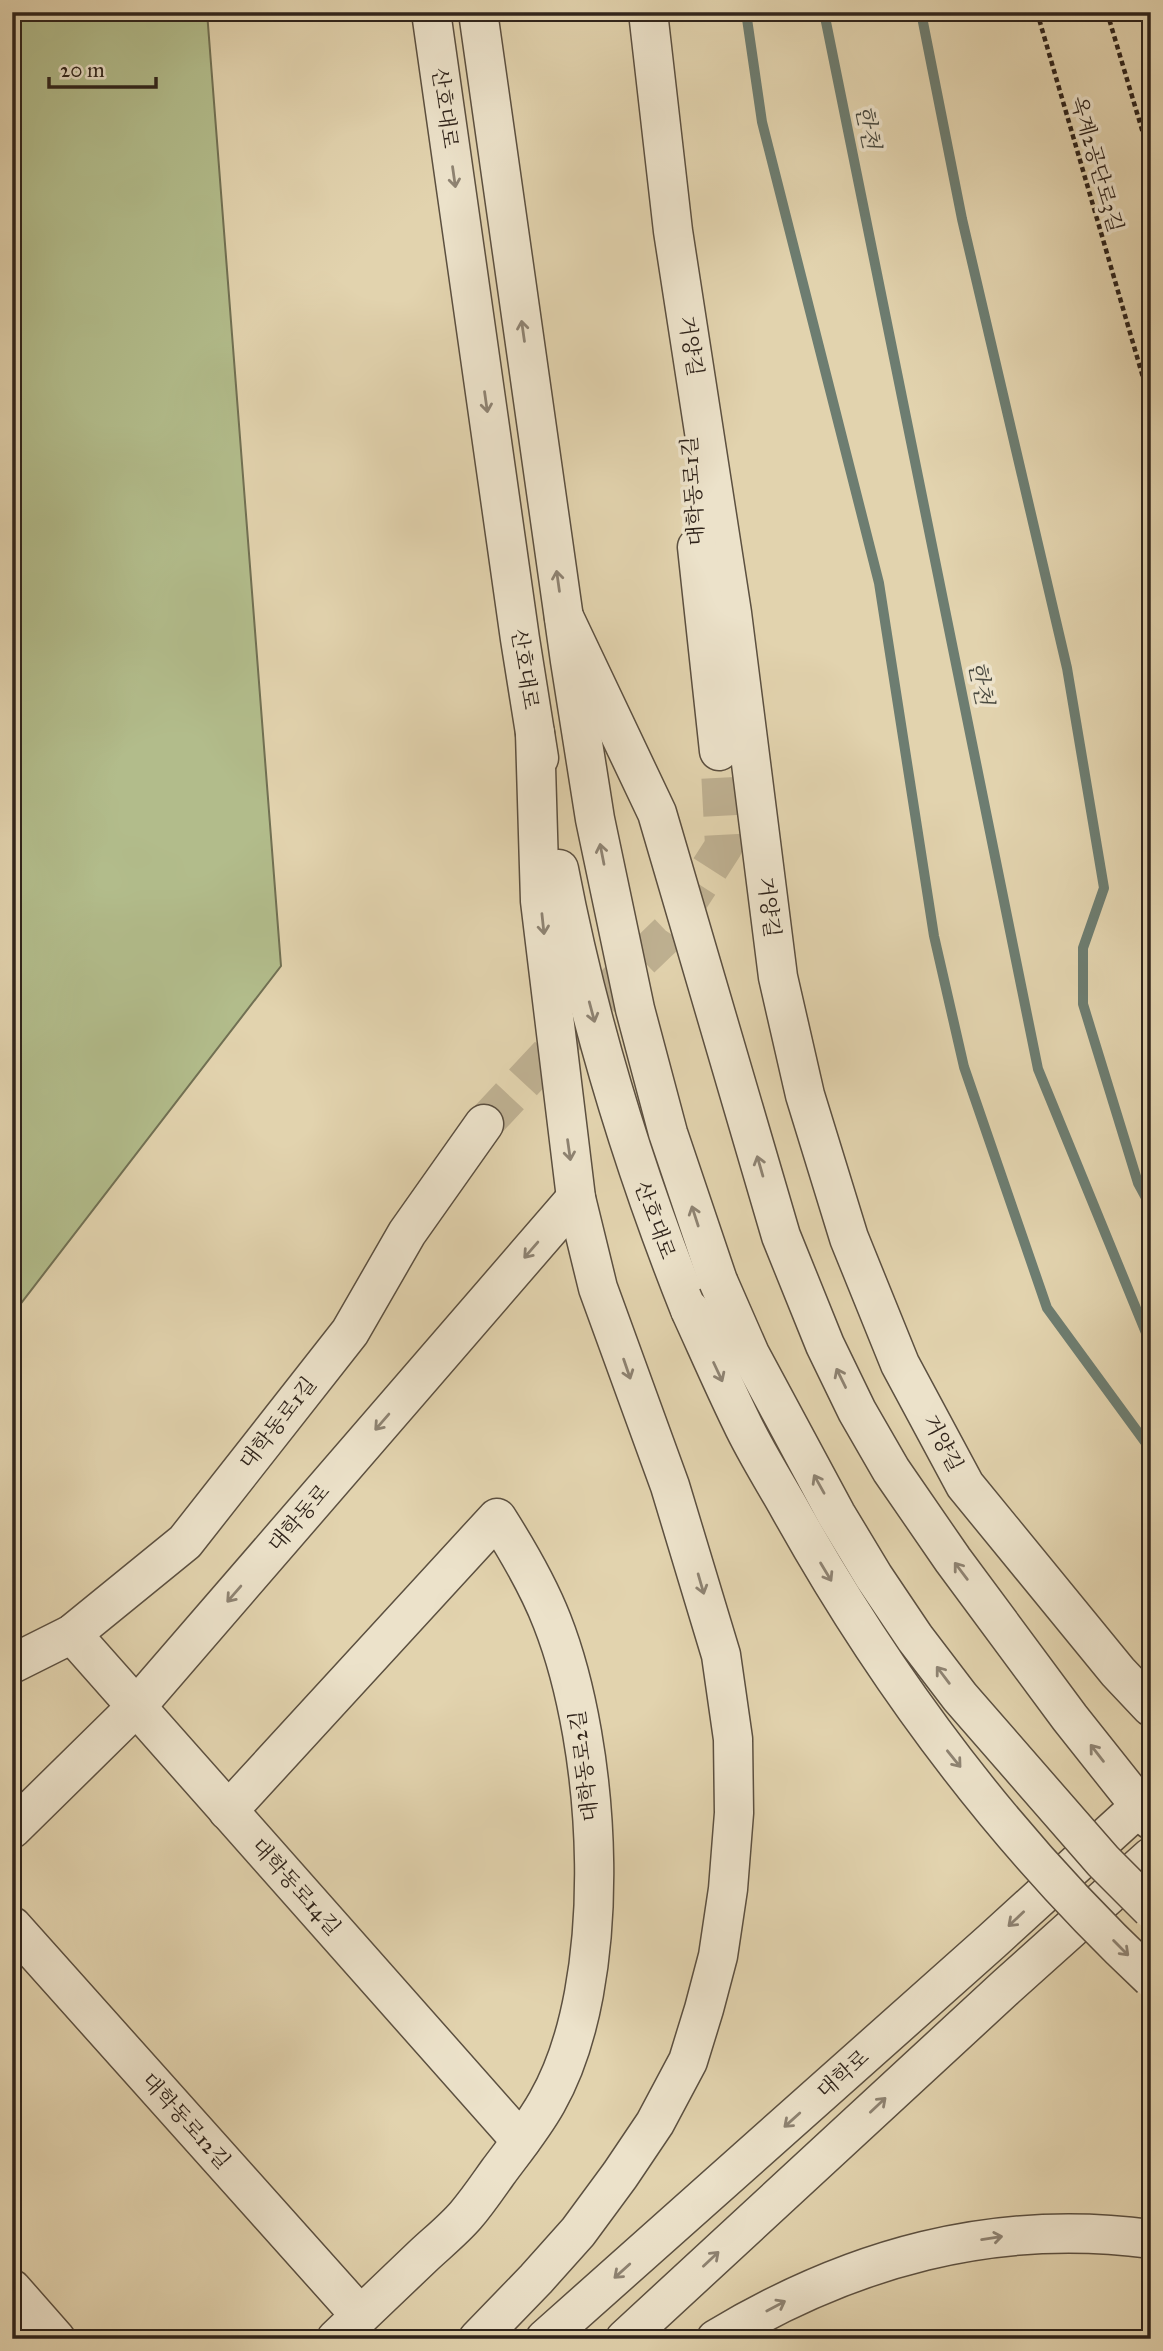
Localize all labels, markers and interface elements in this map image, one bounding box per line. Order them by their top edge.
scale bar [49,46,156,90]
text: 20 m [60,57,105,83]
street label: 산호대로 [426,66,464,150]
street label: 옥계2공단로3길 [1065,93,1129,235]
water label: 한천 [850,103,886,153]
one-way arrow [448,165,461,188]
street label: 거양길 [673,314,709,378]
one-way arrow [516,320,529,343]
one-way arrow [480,390,493,413]
street label: 대학동로1길 [676,435,710,547]
one-way arrow [552,570,565,593]
street label: 산호대로 [506,627,544,711]
water label: 한천 [963,659,999,709]
one-way arrow [594,843,608,866]
street label: 거양길 [752,875,786,939]
one-way arrow [536,912,549,935]
one-way arrow [586,1000,599,1023]
one-way arrow [563,1138,576,1161]
one-way arrow [753,1155,766,1177]
street label: 산호대로 [629,1177,681,1263]
one-way arrow [688,1206,700,1228]
one-way arrow [523,1240,539,1258]
one-way arrow [622,1358,634,1380]
one-way arrow [712,1361,725,1382]
one-way arrow [834,1368,847,1389]
street label: 대학동로1길 [234,1372,322,1474]
street label: 거양길 [917,1410,969,1476]
one-way arrow [374,1412,390,1430]
one-way arrow [812,1474,825,1495]
street label: 대학동로 [263,1479,335,1557]
one-way arrow [819,1561,833,1581]
one-way arrow [953,1562,968,1580]
one-way arrow [695,1573,708,1595]
one-way arrow [226,1584,242,1602]
one-way arrow [936,1665,951,1684]
street label: 대학동로2길 [564,1709,604,1823]
one-way arrow [1090,1744,1105,1762]
one-way arrow [947,1750,962,1768]
street label: 대학동로14길 [246,1833,346,1941]
one-way arrow [1007,1911,1025,1927]
one-way arrow [1112,1940,1129,1957]
street label: 대학로 [812,2044,874,2104]
street label: 대학동로12길 [136,2068,236,2174]
one-way arrow [869,2096,886,2113]
one-way arrow [784,2111,801,2128]
one-way arrow [980,2231,1003,2244]
one-way arrow [702,2251,720,2267]
one-way arrow [613,2263,631,2279]
one-way arrow [765,2299,786,2312]

